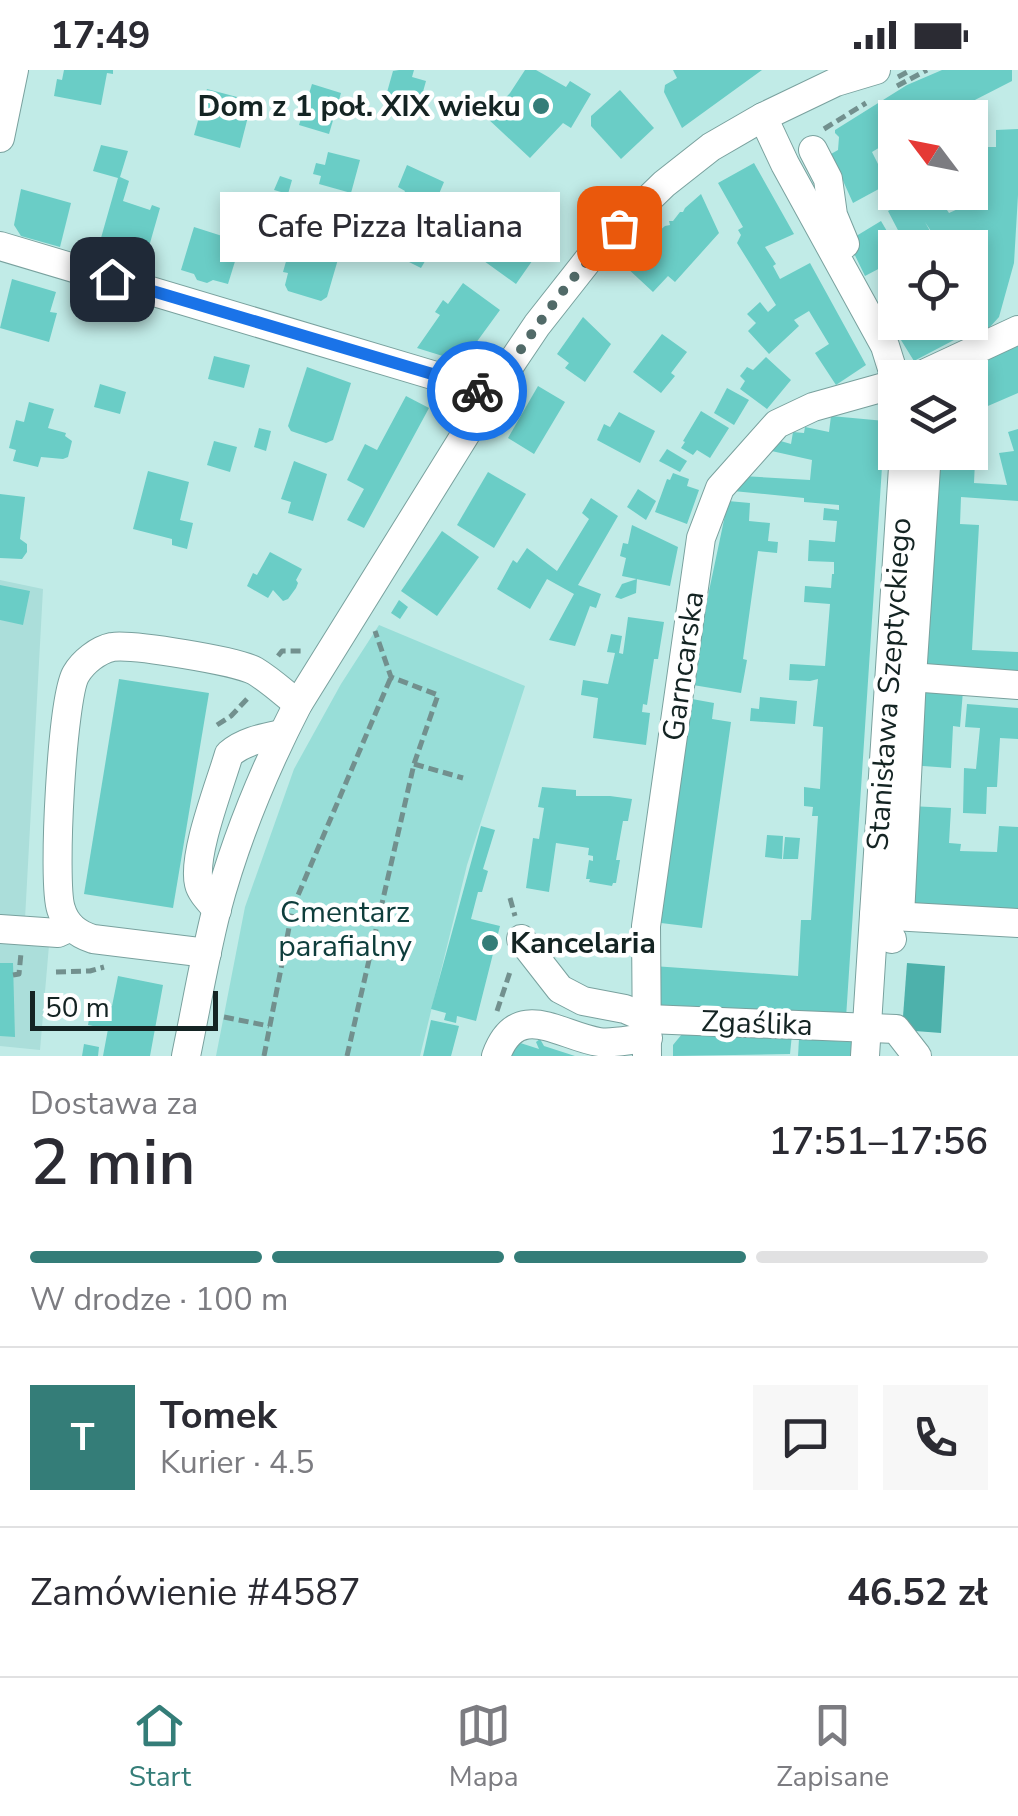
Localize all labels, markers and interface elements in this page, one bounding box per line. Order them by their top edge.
text: 17:49 [50,10,151,61]
place label: Dom z 1 poł. XIX wieku [198,86,521,127]
marker: Dom z 1 poł. XIX wieku [530,95,552,117]
north arrow [878,100,988,210]
map controls [878,100,988,470]
pin [577,186,662,271]
callout: Cafe Pizza Italiana [219,193,559,263]
icon: bag [592,201,647,256]
text: Cafe Pizza Italiana [257,205,523,248]
button: locate [878,230,988,340]
pin [70,237,155,322]
icon: home [85,252,140,307]
courier [427,341,527,441]
button: layers [878,360,988,470]
icon: bike [450,364,505,419]
street label: Stanisława Szeptyckiego [857,516,922,852]
street label: Garncarska [653,588,714,744]
park label: Cmentarz parafialny [278,892,412,967]
place label: Kancelaria [510,923,656,964]
marker: Kancelaria [479,932,501,954]
scale bar [30,986,218,1030]
text: 50 m [45,989,110,1027]
street label: Zgaślika [700,1001,814,1046]
text: Dostawa za [30,1082,198,1125]
text: 17:51–17:56 [769,1116,988,1167]
text: 2 min [30,1118,196,1207]
text: W drodze · 100 m [30,1278,288,1321]
button: chat [753,1385,858,1490]
button: phone [883,1385,988,1490]
text: Tomek [160,1390,277,1441]
text: T [71,1412,94,1463]
text: Kurier · 4.5 [160,1441,314,1484]
text: Zamówienie #4587 [30,1567,361,1618]
text: 46.52 zł [847,1567,988,1618]
tab: Start [129,1698,191,1796]
tab: Mapa [449,1698,519,1796]
tab: Zapisane [776,1698,889,1796]

